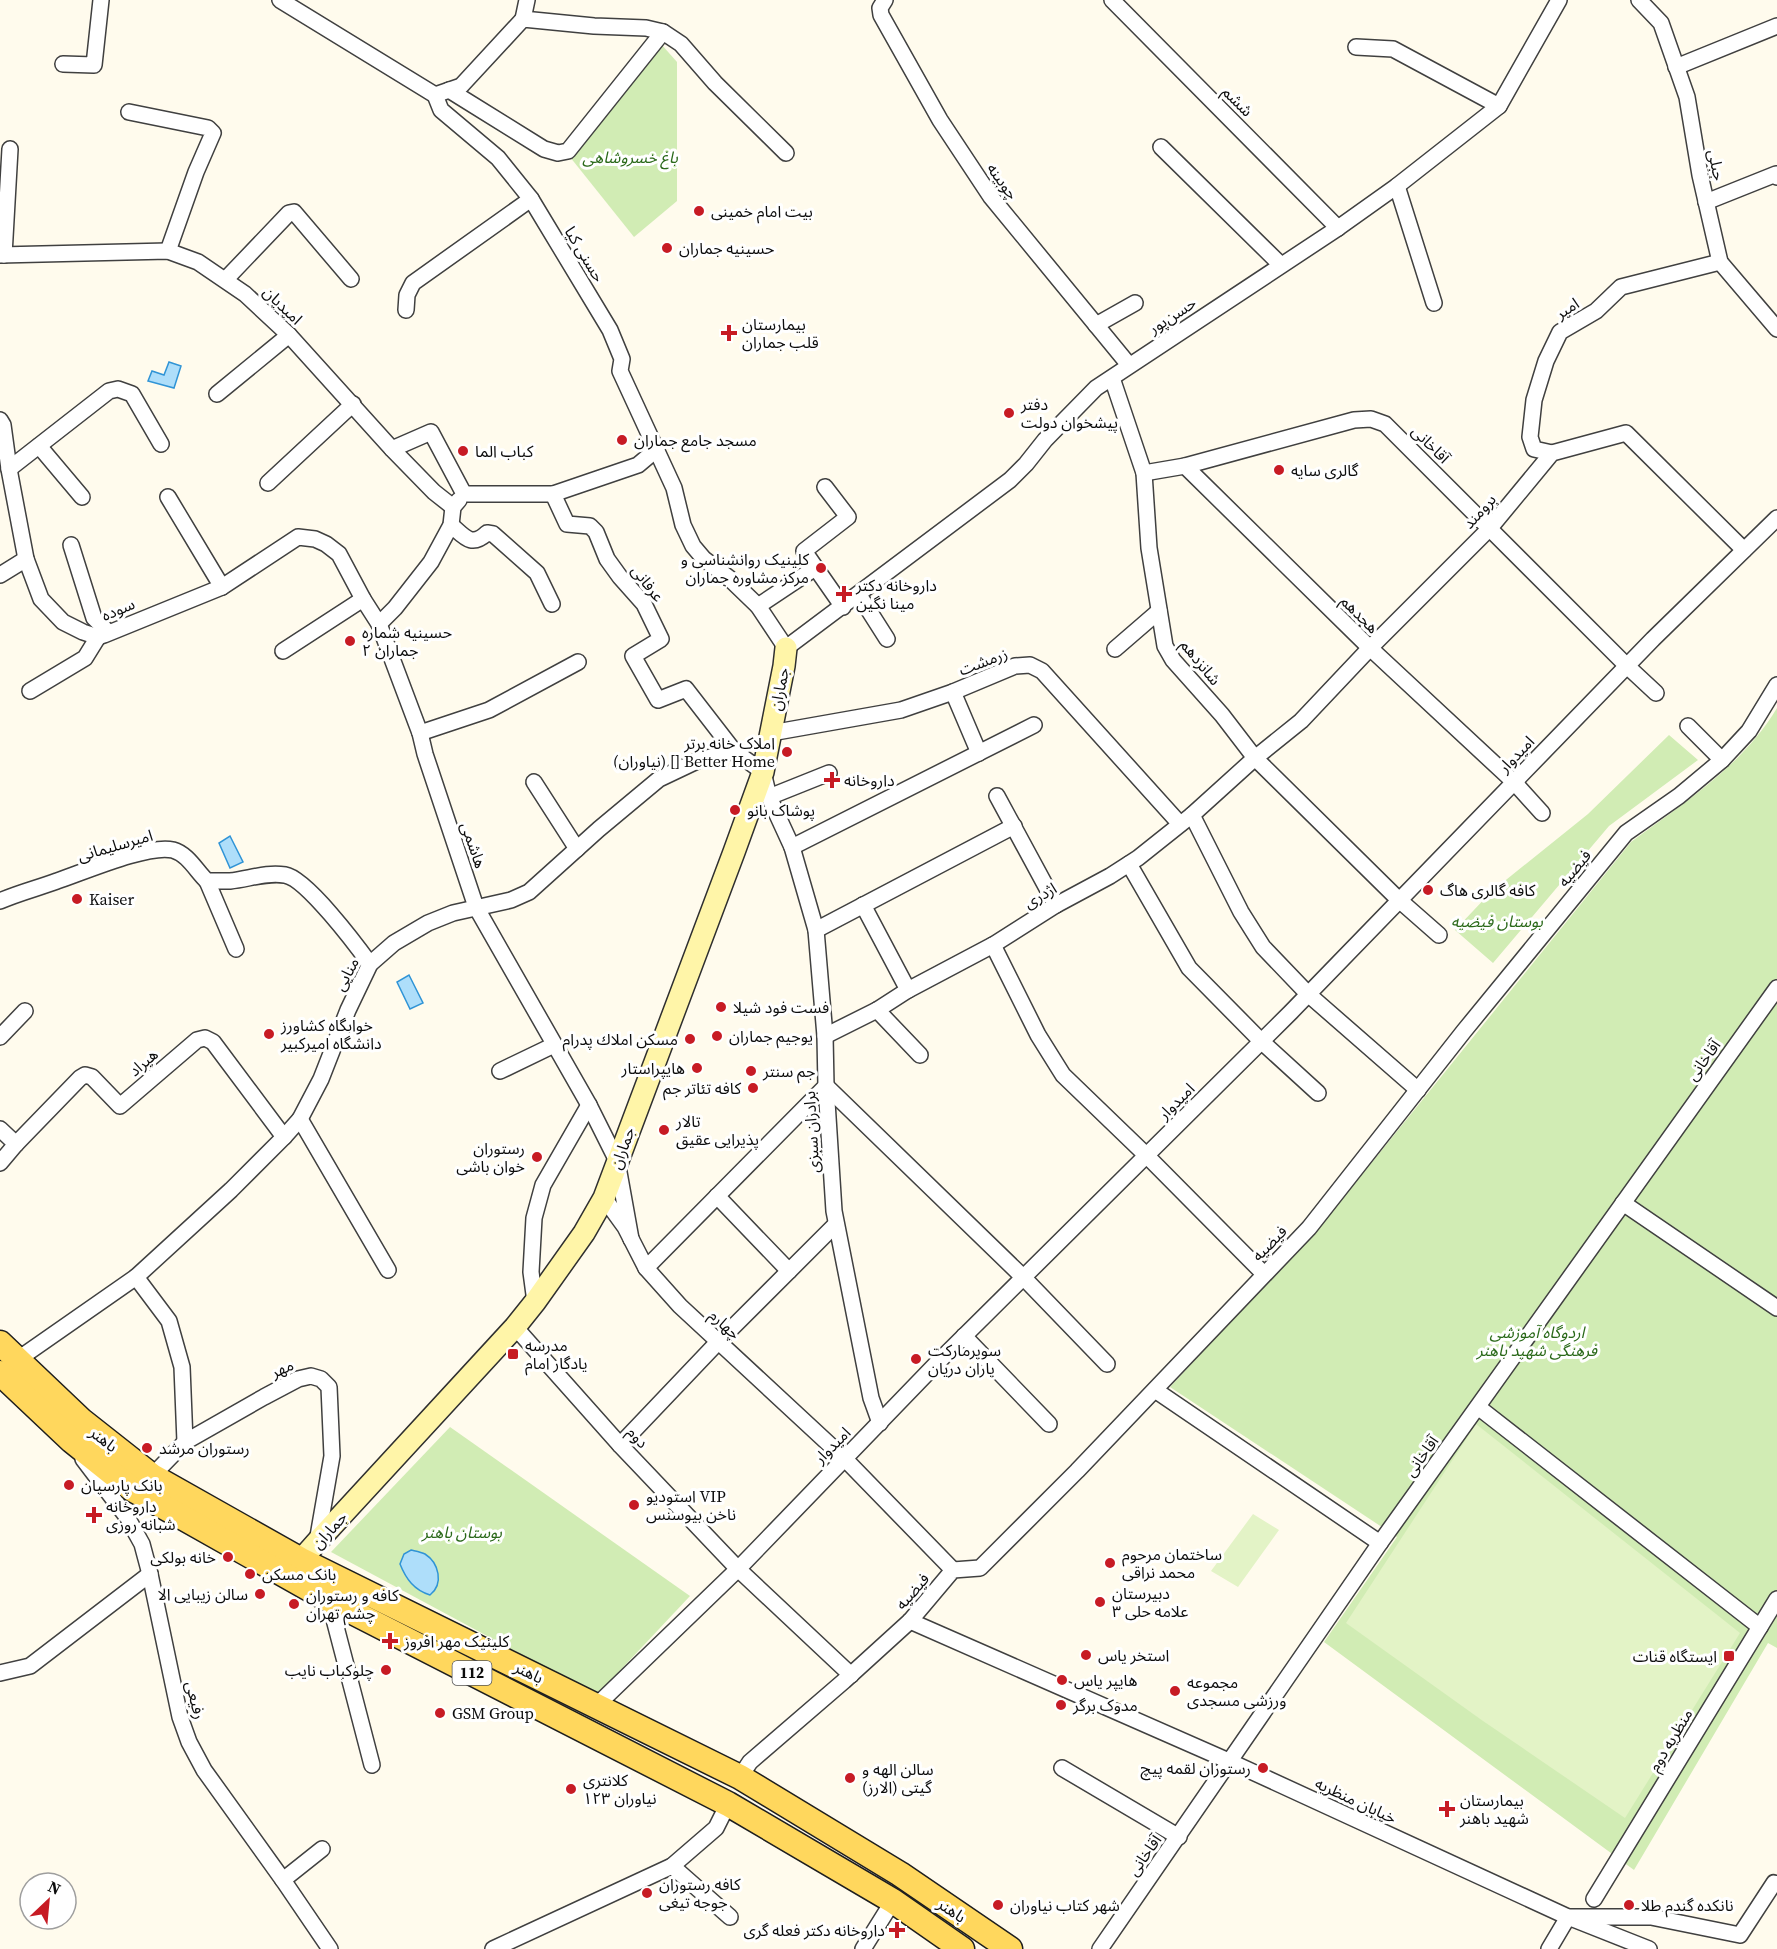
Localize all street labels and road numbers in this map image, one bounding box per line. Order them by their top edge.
street label: ششم [1216,81,1258,123]
street label: جبلی [1703,147,1731,183]
street label: چوبینه [982,158,1024,204]
street label: حسنی کیا [560,222,610,286]
street label: امیدیان [258,281,308,329]
street label: حسن‌پور [1143,291,1200,339]
street label: امیر [1550,292,1583,324]
street label: آقاخانی [1407,420,1456,469]
street label: برومند [1457,489,1501,533]
street label: عرفانی [626,560,670,606]
street label: هجدهم [1335,590,1384,639]
street label: سوده [98,592,138,626]
street label: شانزدهم [1174,634,1226,691]
street label: زرمشت [955,642,1011,680]
street label: جماران [764,666,794,712]
street label: امیدوار [1492,731,1539,778]
street label: هاشمی [456,819,492,871]
street label: امیرسلیمانی [75,824,155,866]
street label: فیضیه [1552,845,1596,891]
street label: اژدری [1019,877,1061,913]
street label: منایی [328,953,364,995]
street label: آقاخانی [1681,1034,1726,1085]
street label: هیراد [124,1043,162,1081]
street label: امیدوار [1152,1078,1199,1125]
street label: برادران سبزی [798,1090,824,1174]
street label: جماران [604,1124,640,1172]
street label: فیضیه [1246,1220,1292,1266]
street label: چهارم [703,1304,745,1346]
street label: مهر [266,1353,297,1383]
street label: باهنر [85,1420,123,1457]
street label: دوم [621,1421,654,1454]
street label: امیدوار [808,1422,855,1469]
street label: آقاخانی [1399,1430,1444,1481]
street label: جماران [306,1506,352,1554]
street label: فیضیه [890,1568,934,1614]
street label: باهنر [510,1655,547,1688]
road number: 112 [452,1661,492,1685]
street label: رفیعی [181,1679,211,1721]
street label: منظریه دوم [1643,1704,1699,1777]
street label: خیابان منظریه [1312,1772,1400,1828]
street label: آقاخانی [1122,1829,1167,1880]
street label: باهنر [933,1892,971,1927]

